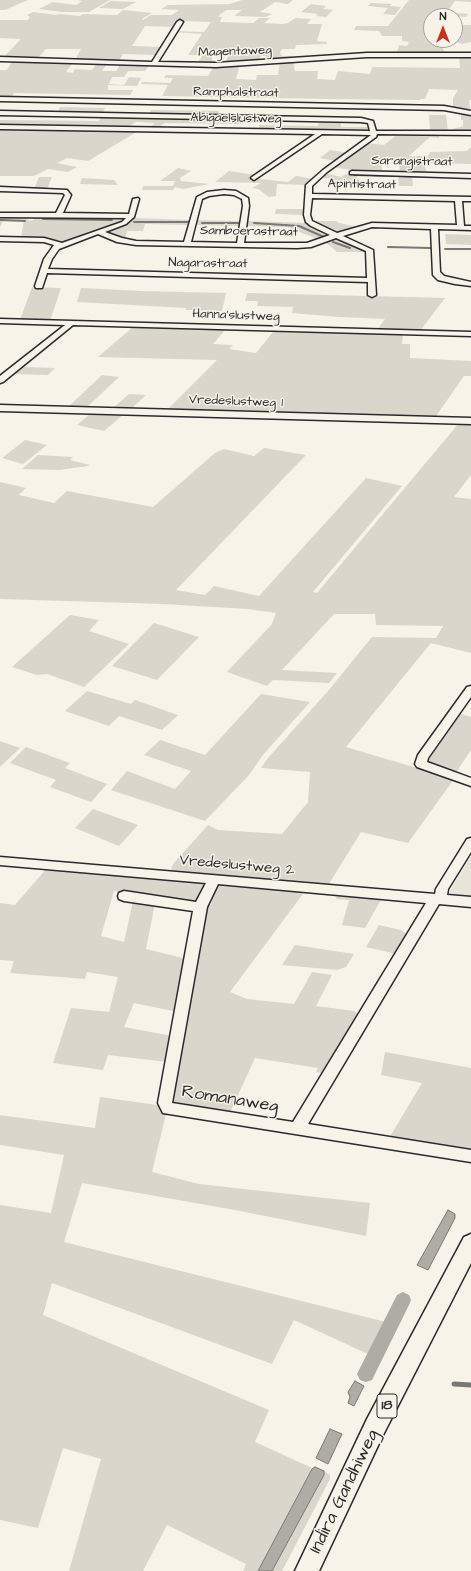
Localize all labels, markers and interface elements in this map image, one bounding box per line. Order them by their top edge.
north arrow [423,8,463,48]
text: N [440,9,446,24]
street label: Magentaweg [198,43,272,61]
street label: Ramphalstraat [193,84,279,102]
street label: Abigaelslustweg [190,110,282,128]
street label: Sarangistraat [371,153,453,171]
street label: Apintistraat [328,177,396,193]
street label: Samboerastraat [200,223,298,241]
street label: Nagarastraat [168,256,248,272]
street label: Hanna'slustweg [192,307,280,325]
street label: Vredeslustweg 1 [189,393,283,411]
street label: Vredeslustweg 2 [179,852,295,880]
street label: Romanaweg [180,1082,280,1118]
road number: 18 [377,1394,397,1418]
street label: Indira Gandhiweg [306,1427,384,1557]

